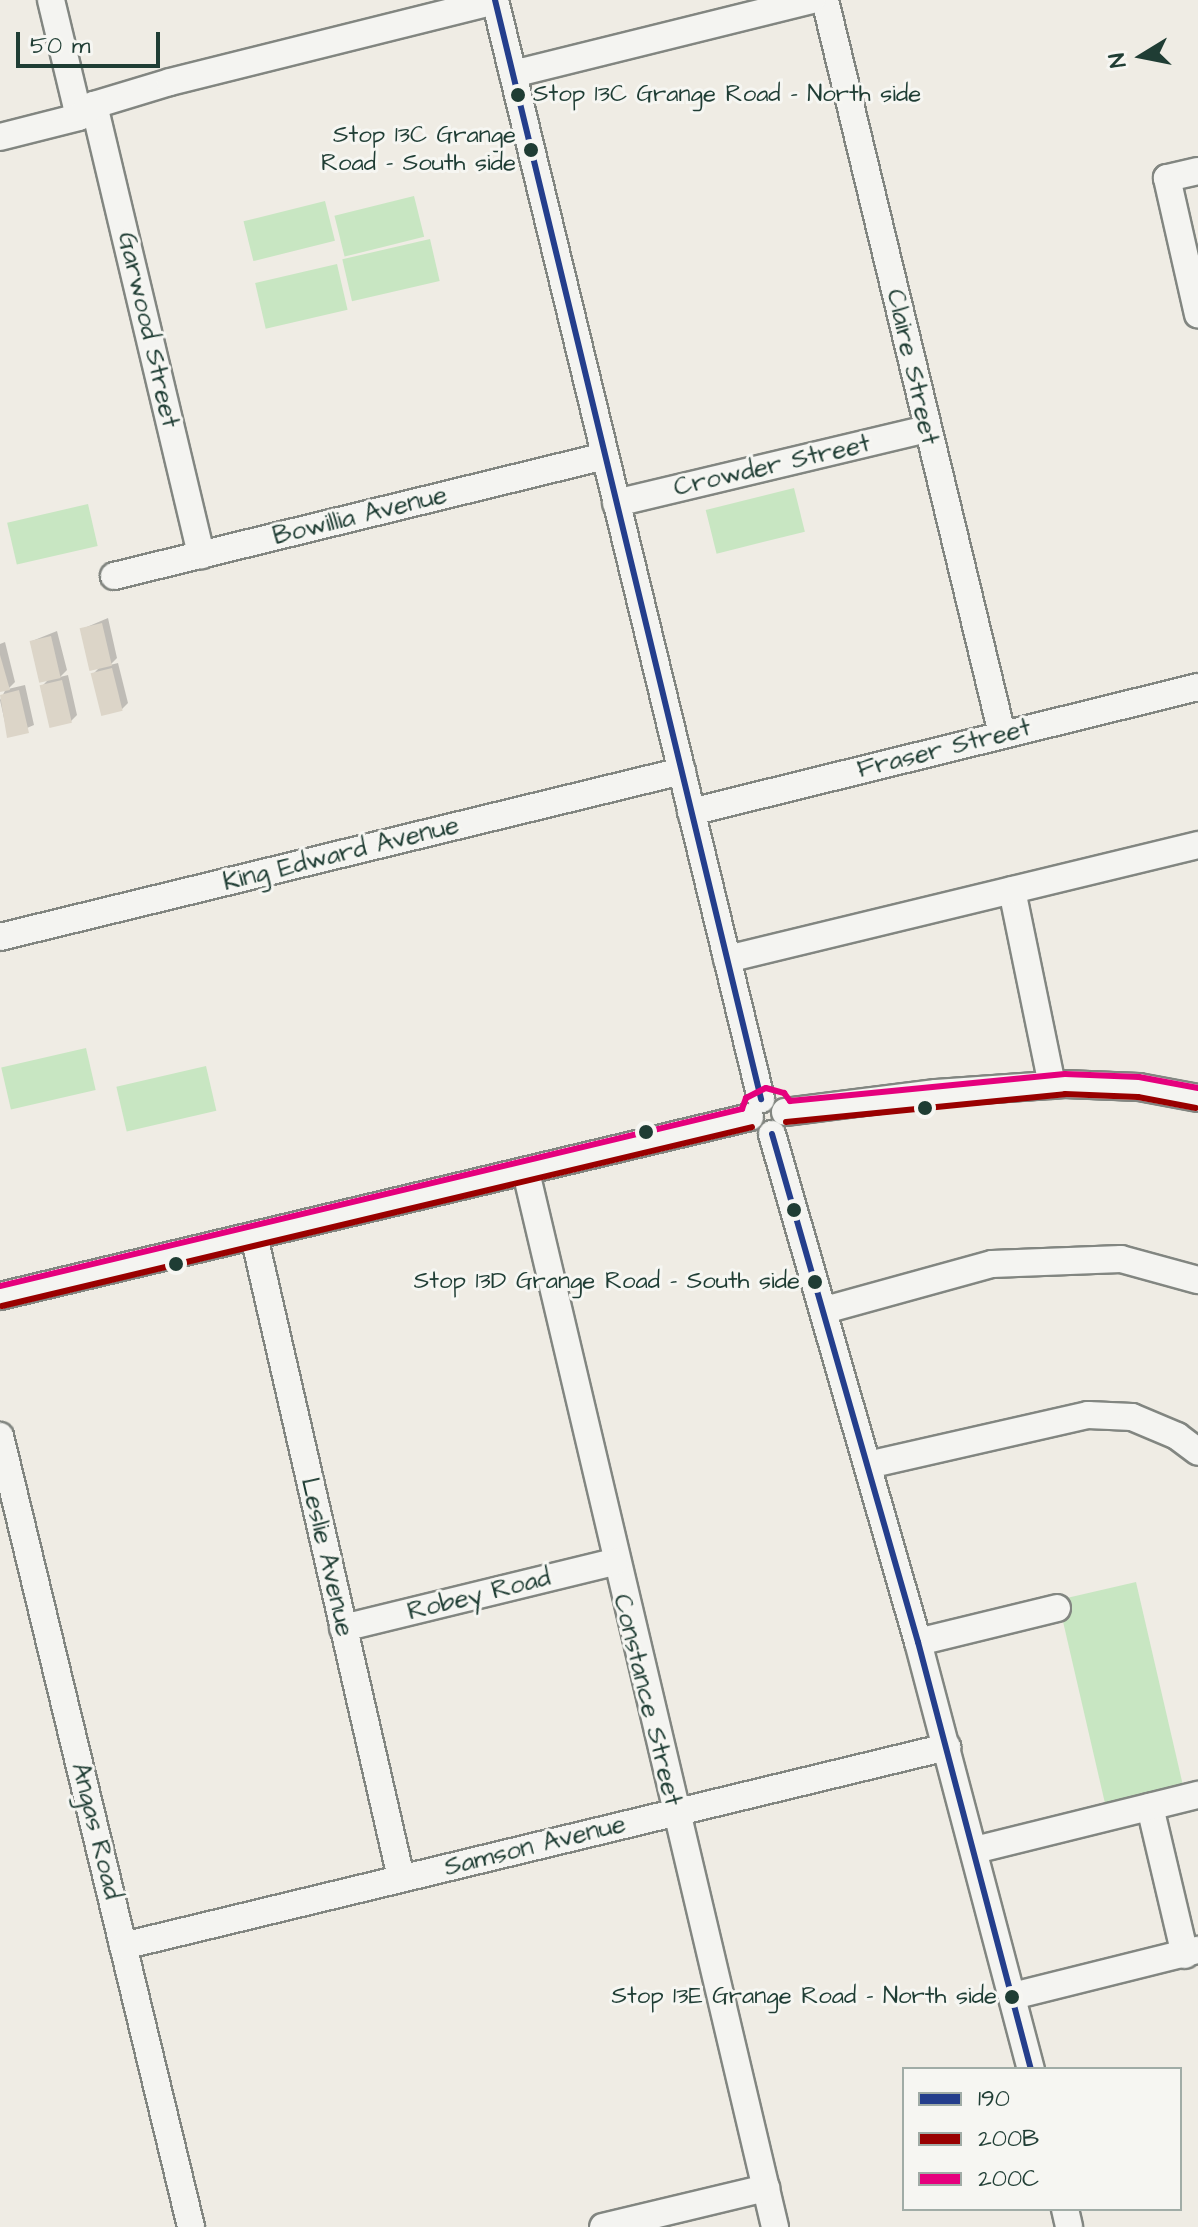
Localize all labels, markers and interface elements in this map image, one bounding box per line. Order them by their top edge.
scale bar [20,16,164,66]
north arrow [1102,16,1182,96]
text: 50 m [30,29,90,63]
text: N [1101,51,1134,70]
place label: Stop 13C Grange Road - North side [533,81,921,109]
marker: Stop 13C Grange Road - North side [510,87,526,103]
place label: Stop 13C Grange Road - South side [321,122,516,178]
marker: Stop 13C Grange Road - South side [523,142,539,158]
street label: Garwood Street [110,229,186,431]
street label: Claire Street [879,286,945,448]
street label: Crowder Street [671,428,873,504]
street label: Bowillia Avenue [270,479,450,553]
street label: Fraser Street [854,712,1034,786]
street label: King Edward Avenue [220,810,462,898]
unlabelled marker [917,1100,933,1116]
unlabelled marker [638,1124,654,1140]
unlabelled marker [786,1202,802,1218]
unlabelled marker [168,1256,184,1272]
place label: Stop 13D Grange Road - South side [414,1268,800,1296]
marker: Stop 13D Grange Road - South side [807,1274,823,1290]
street label: Leslie Avenue [294,1475,360,1639]
street label: Robey Road [404,1562,554,1628]
street label: Constance Street [606,1591,688,1809]
street label: Angas Road [64,1760,128,1902]
street label: Samson Avenue [441,1808,629,1884]
place label: Stop 13E Grange Road - North side [612,1983,997,2011]
marker: Stop 13E Grange Road - North side [1004,1989,1020,2005]
legend [902,2067,1182,2211]
text: 190 [978,2082,1010,2116]
text: 200B [978,2122,1039,2156]
text: 200C [978,2162,1039,2196]

